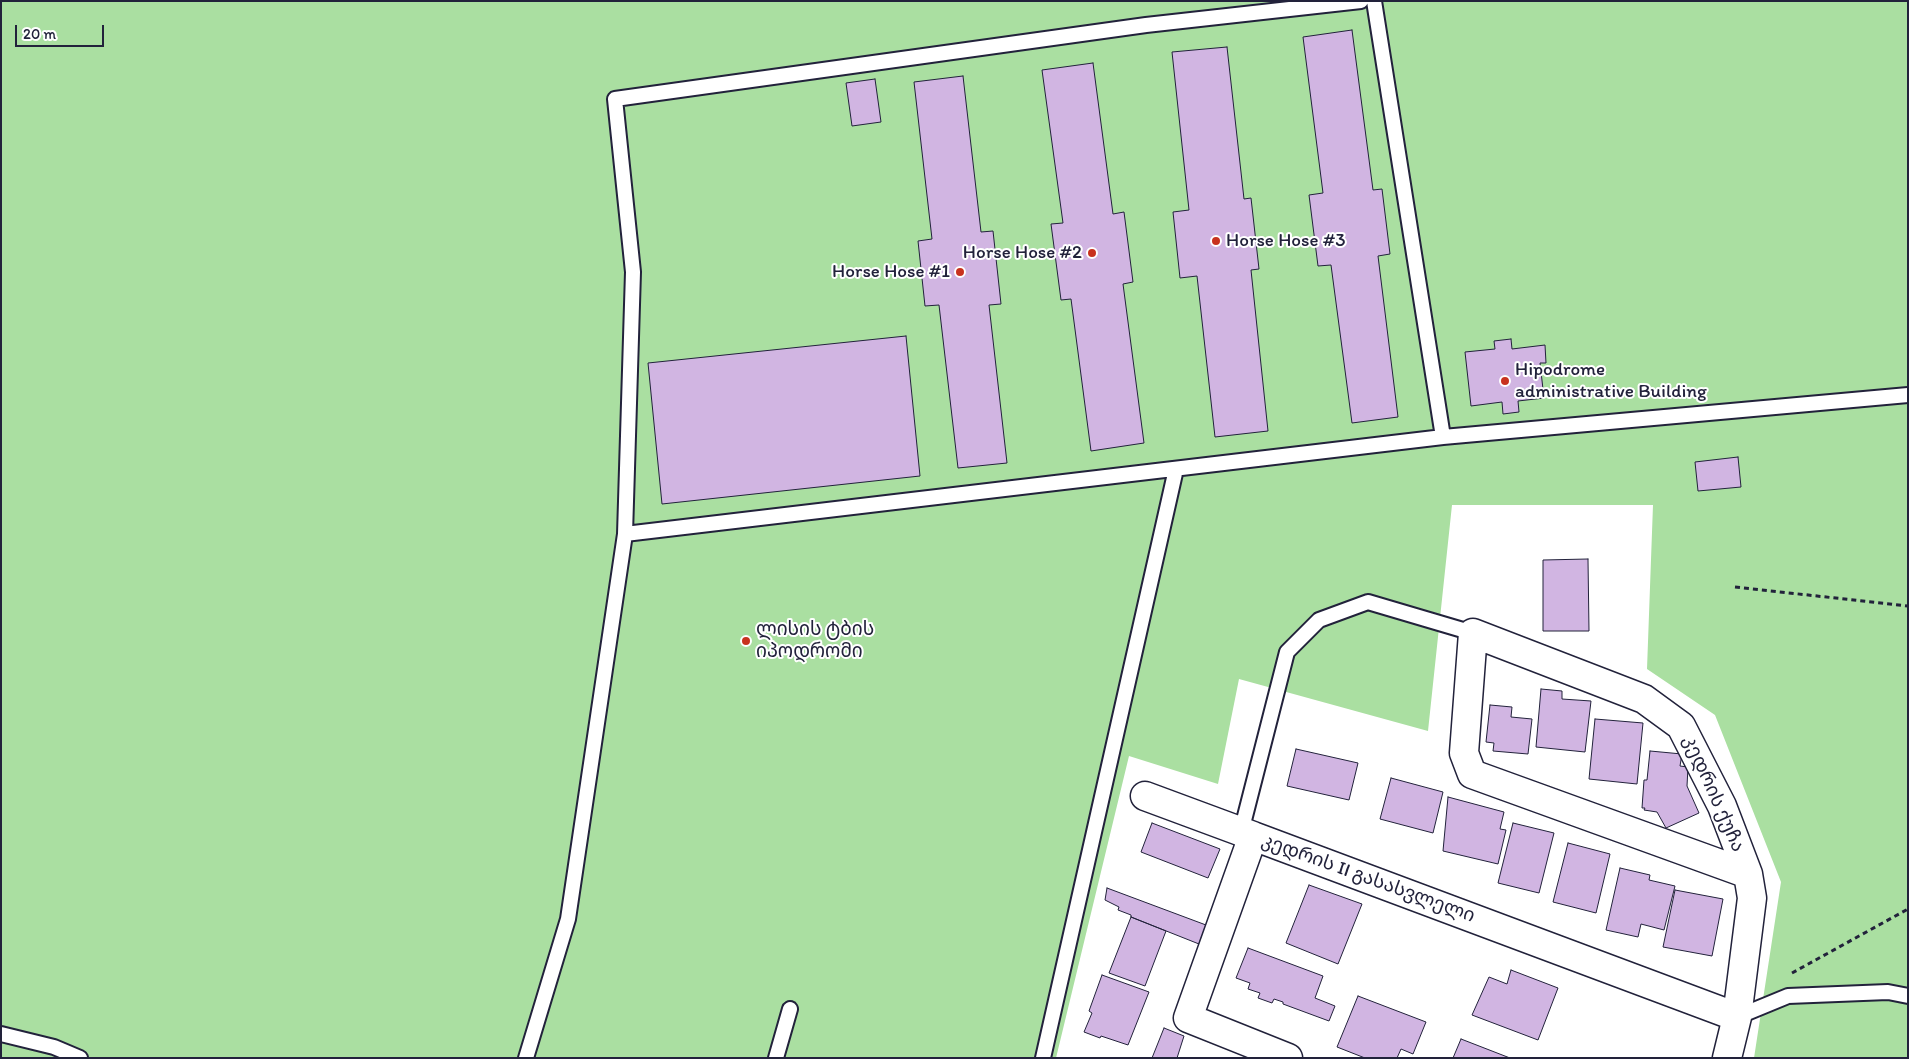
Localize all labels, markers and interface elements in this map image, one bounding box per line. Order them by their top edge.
scale bar [18,15,106,47]
text: 20 m [23,25,56,43]
place label: Horse Hose #3 [1226,230,1346,252]
marker: Horse Hose #3 [1210,235,1222,247]
place label: Horse Hose #2 [963,242,1082,264]
marker: Horse Hose #2 [1086,247,1098,259]
place label: Horse Hose #1 [832,261,950,283]
marker: Horse Hose #1 [954,266,966,278]
place label: Hipodrome administrative Building [1515,359,1707,403]
marker: Hipodrome administrative Building [1499,375,1511,387]
place label: ლისის ტბის იპოდრომი [756,619,874,663]
marker: ლისის ტბის იპოდრომი [740,635,752,647]
street label: კედრის ქუჩა [1677,732,1749,856]
street label: კედრის II გასასვლელი [1258,830,1478,928]

